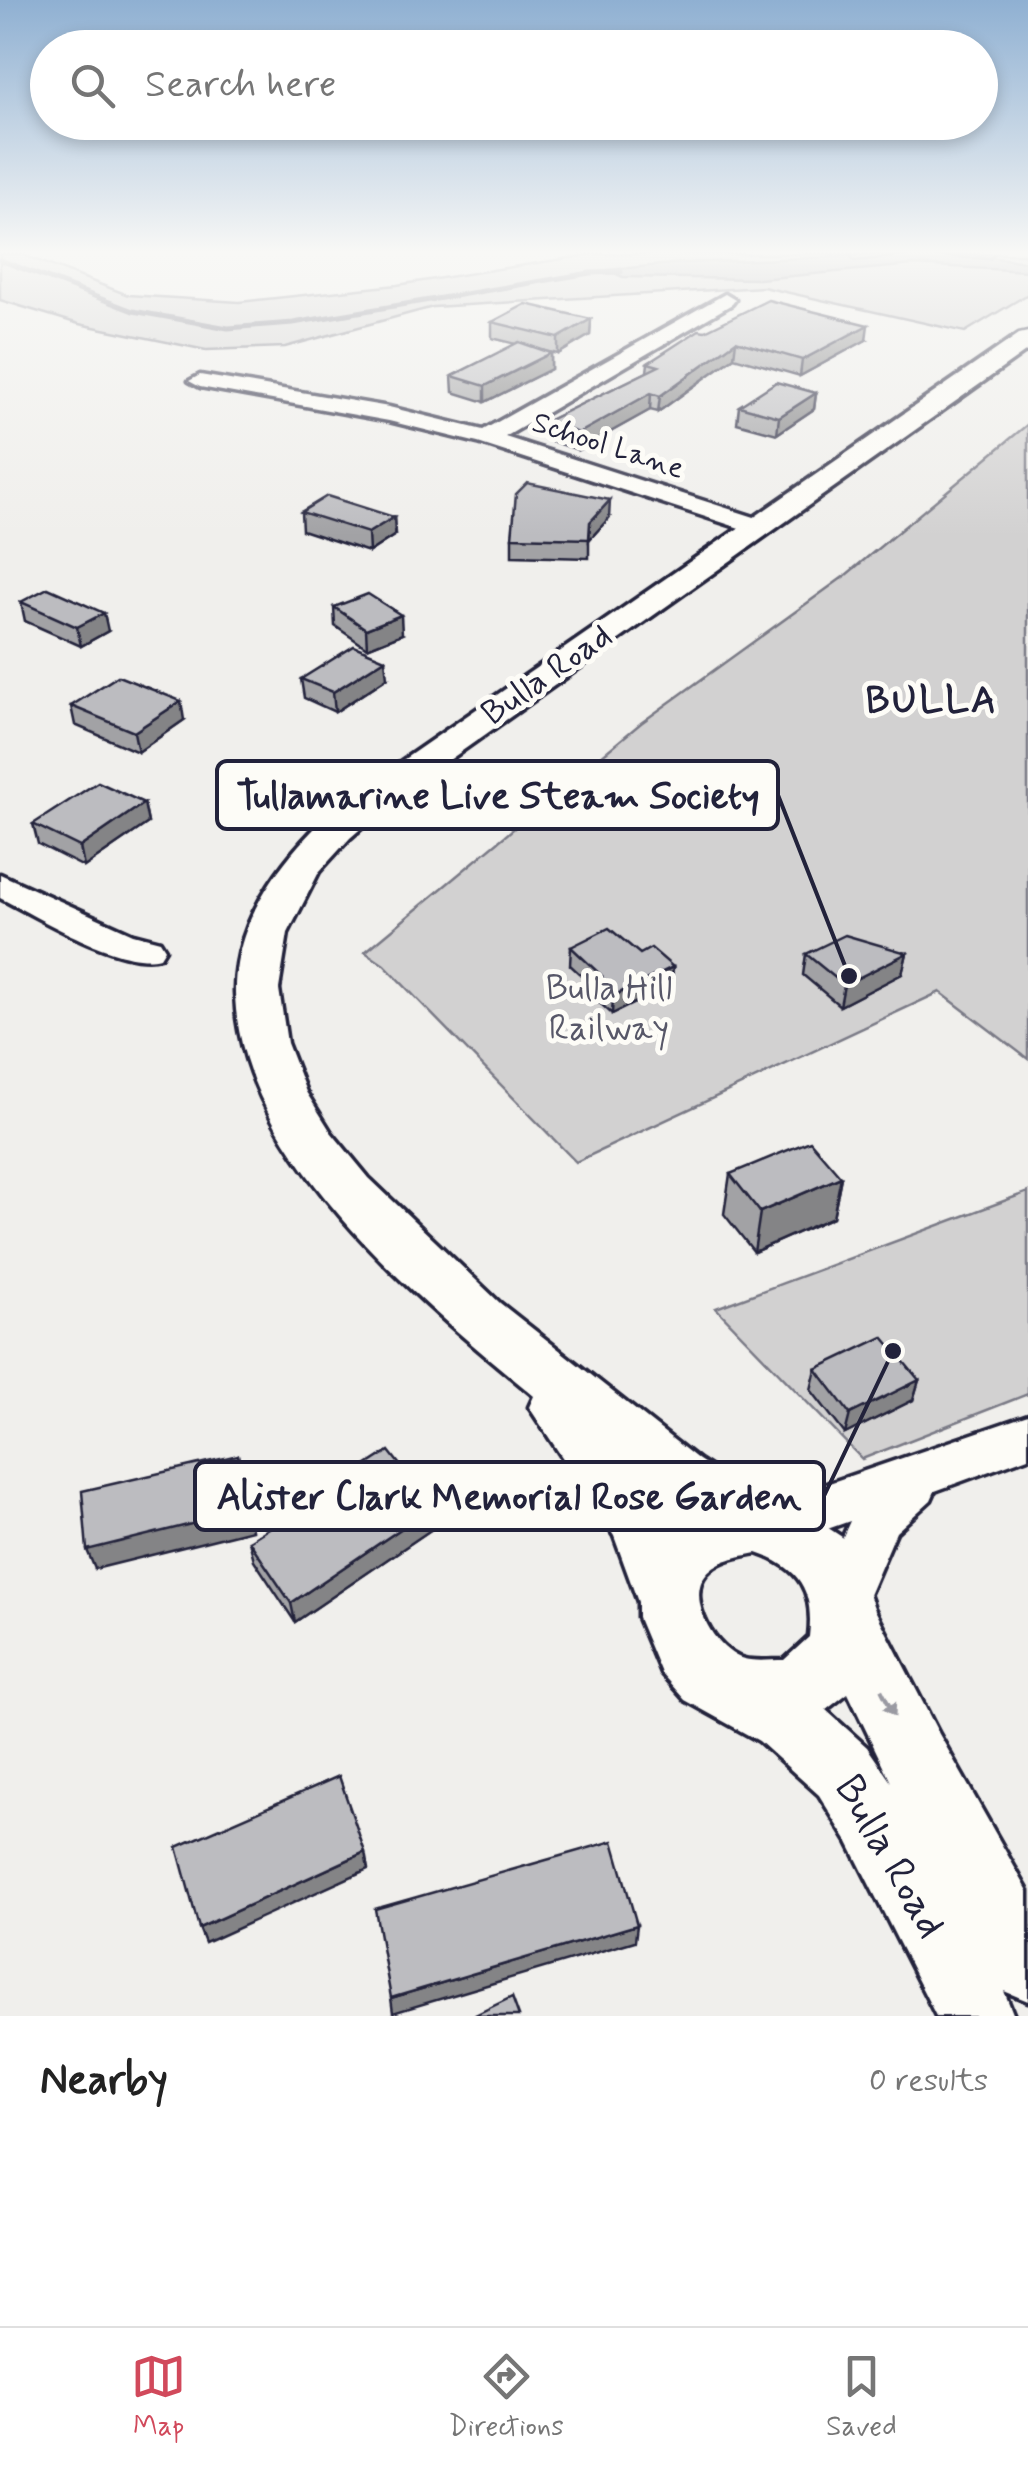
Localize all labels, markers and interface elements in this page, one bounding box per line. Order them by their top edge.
search box [30,30,998,140]
icon: search [65,58,120,113]
text: Search here [145,61,336,110]
street label: School Lane [527,403,689,489]
street label: Bulla Road [473,613,621,737]
district label: BULLA [866,677,998,726]
callout: Tullamarine Live Steam Society [217,761,778,829]
text: Tullamarine Live Steam Society [237,773,760,822]
park label: Bulla Hill Railway [546,966,672,1052]
callout: Alister Clark Memorial Rose Garden [195,1462,824,1530]
text: Alister Clark Memorial Rose Garden [217,1474,801,1523]
one-way arrow [879,1689,896,1718]
street label: Bulla Road [820,1766,958,1948]
text: Nearby [40,2054,168,2109]
text: 0 results [869,2060,988,2102]
tab: Map [131,2349,186,2446]
tab: Directions [449,2349,564,2446]
tab: Saved [826,2349,897,2446]

